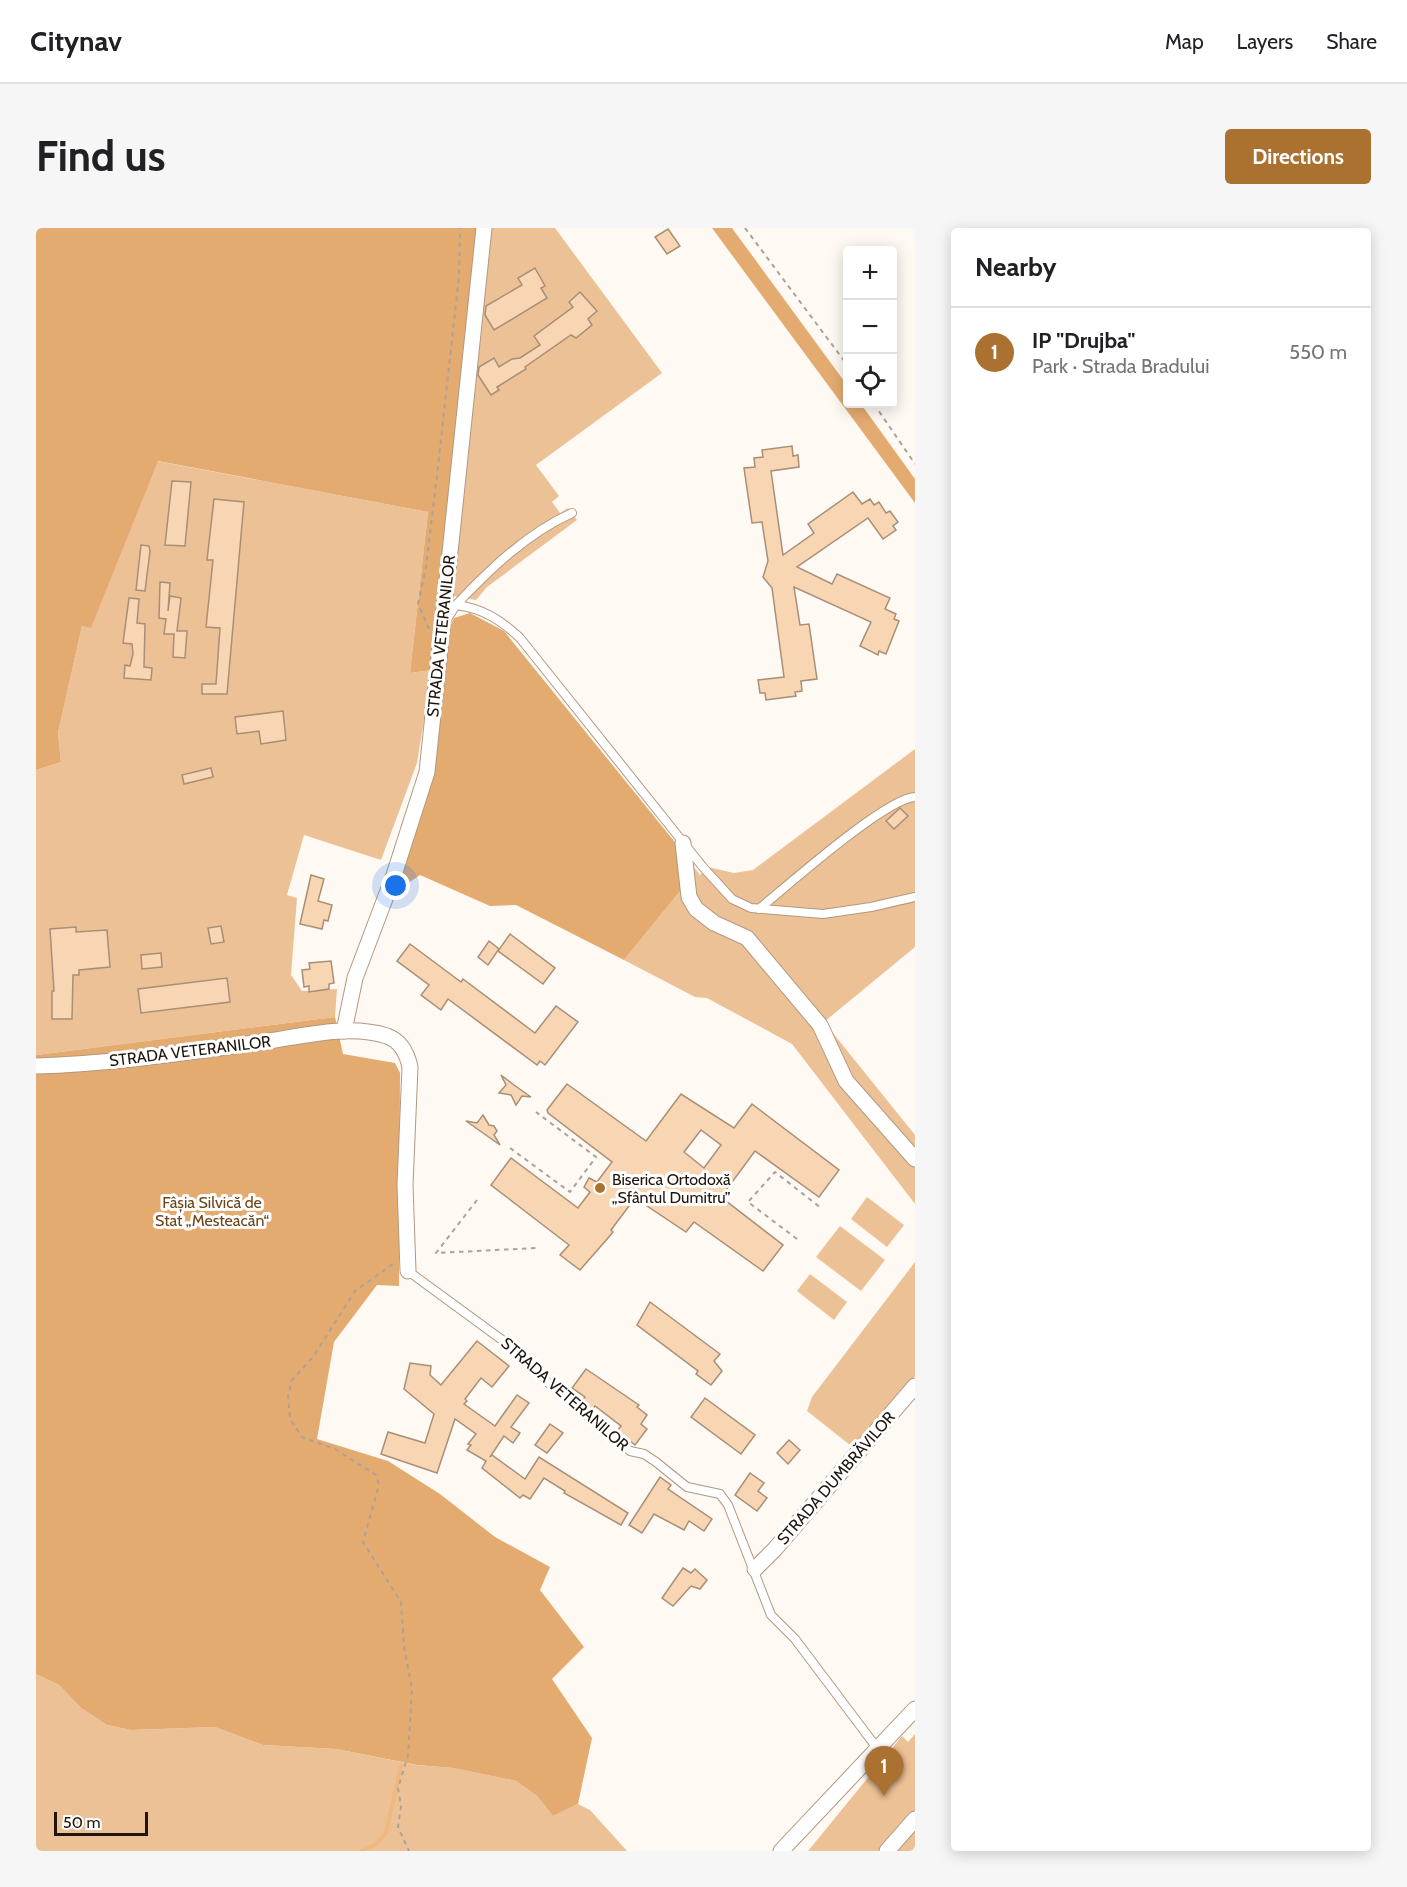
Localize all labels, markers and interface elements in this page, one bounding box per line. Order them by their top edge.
text: Citynav [30,24,122,58]
text: Map [1165,29,1204,54]
text: Layers [1237,29,1293,54]
text: Share [1326,29,1377,54]
button: Directions [1225,129,1371,184]
text: Find us [36,130,165,182]
map controls [843,246,897,408]
button: + [843,246,897,300]
text: Nearby [975,251,1056,283]
button: − [843,300,897,354]
text: IP "Drujba" [1032,327,1135,354]
text: 1 [991,340,998,364]
text: 550 m [1289,340,1347,364]
button: locate [843,354,897,408]
text: Park · Strada Bradului [1032,354,1210,378]
street label: STRADA VETERANILOR [423,554,459,718]
your location [381,871,410,900]
street label: STRADA VETERANILOR [108,1032,272,1070]
place label: Biserica Ortodoxă „Sfântul Dumitru” [612,1170,731,1207]
marker: Biserica Ortodoxă „Sfântul Dumitru” [593,1181,607,1195]
park label: Fâșia Silvică de Stat „Mesteacăn“ [155,1193,269,1230]
street label: STRADA VETERANILOR [497,1333,633,1455]
street label: STRADA DUMBRĂVILOR [773,1407,899,1548]
pin: 1 [864,1746,904,1796]
scale bar [54,1809,148,1836]
text: 50 m [63,1813,100,1832]

